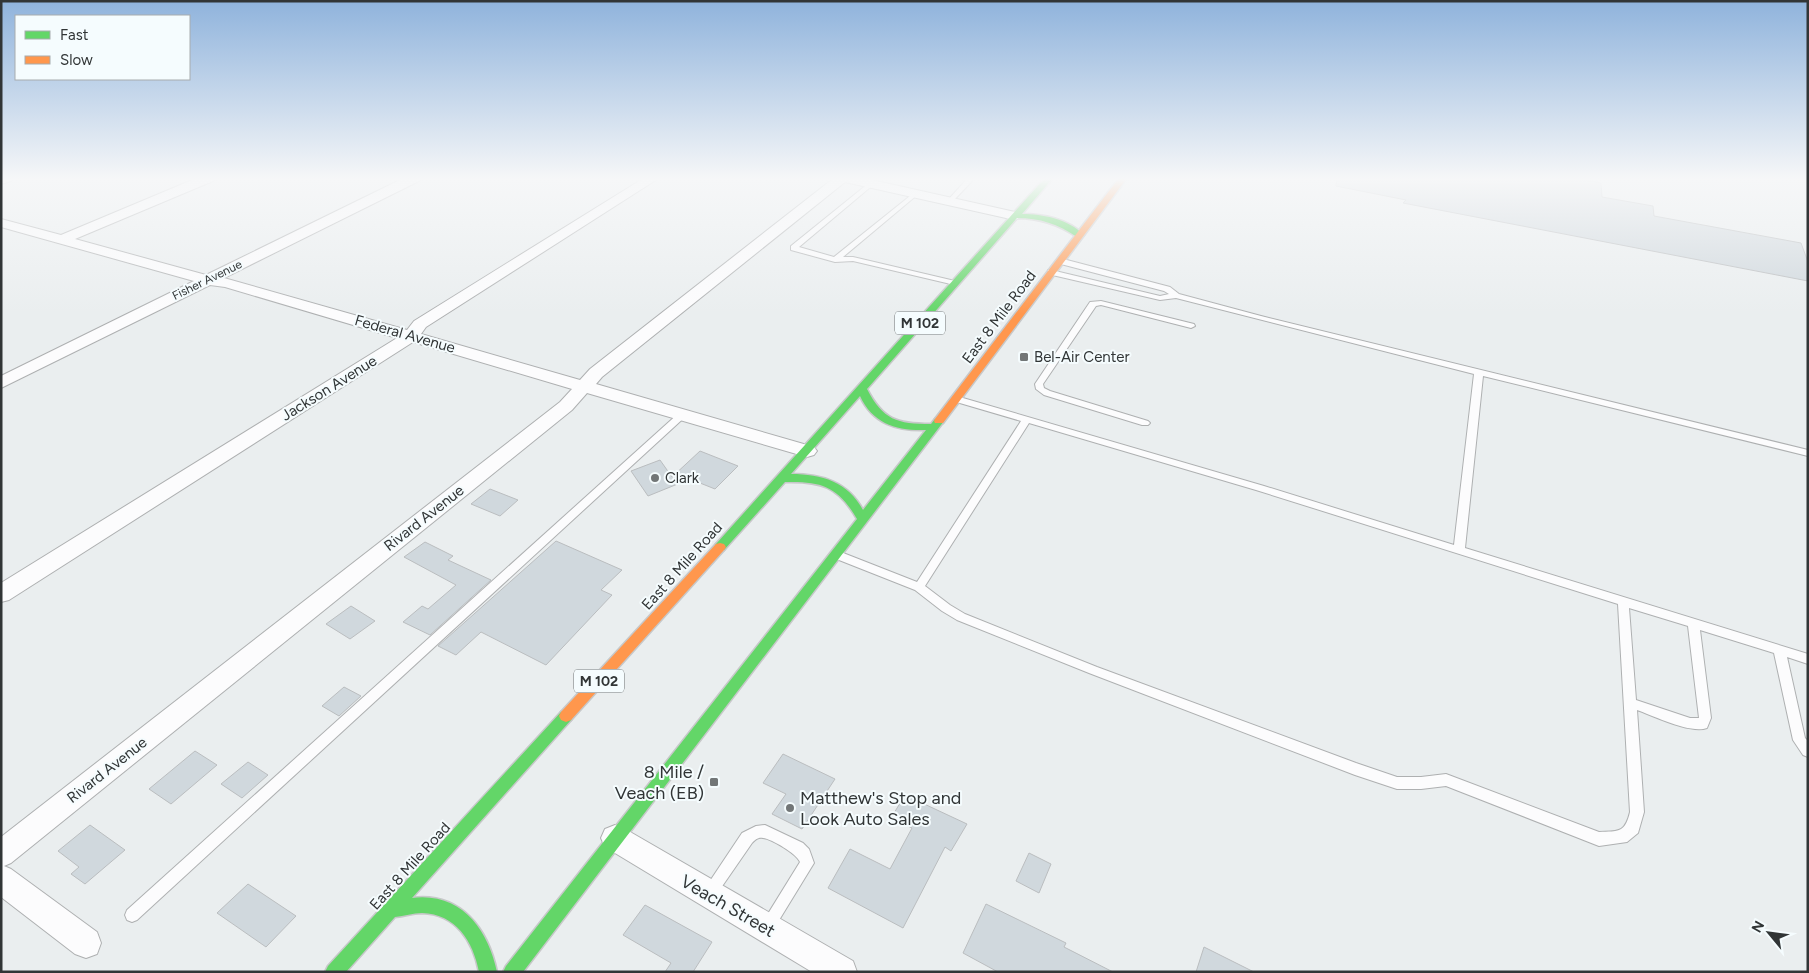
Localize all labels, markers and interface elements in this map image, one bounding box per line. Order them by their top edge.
legend [15,15,190,80]
text: Fast [60,26,89,44]
text: Slow [60,51,93,69]
street label: Fisher Avenue [170,257,245,303]
street label: East 8 Mile Road [958,267,1040,367]
street label: Federal Avenue [353,311,457,357]
road number: M 102 [895,312,945,334]
place label: Bel-Air Center [1034,348,1130,366]
street label: Jackson Avenue [278,351,380,425]
marker: Bel-Air Center [1018,351,1030,363]
place label: Clark [665,469,700,487]
marker: Clark [649,472,661,484]
street label: Rivard Avenue [380,481,468,555]
street label: East 8 Mile Road [638,518,726,614]
road number: M 102 [574,669,624,692]
street label: Rivard Avenue [63,733,151,807]
place label: 8 Mile / Veach (EB) [615,761,704,804]
marker: 8 Mile / Veach (EB) [708,776,720,788]
place label: Matthew's Stop and Look Auto Sales [800,787,961,830]
marker: Matthew's Stop and Look Auto Sales [784,802,796,814]
street label: East 8 Mile Road [366,818,454,914]
street label: Veach Street [677,870,779,942]
north arrow [1744,908,1794,958]
text: N [1748,918,1768,936]

